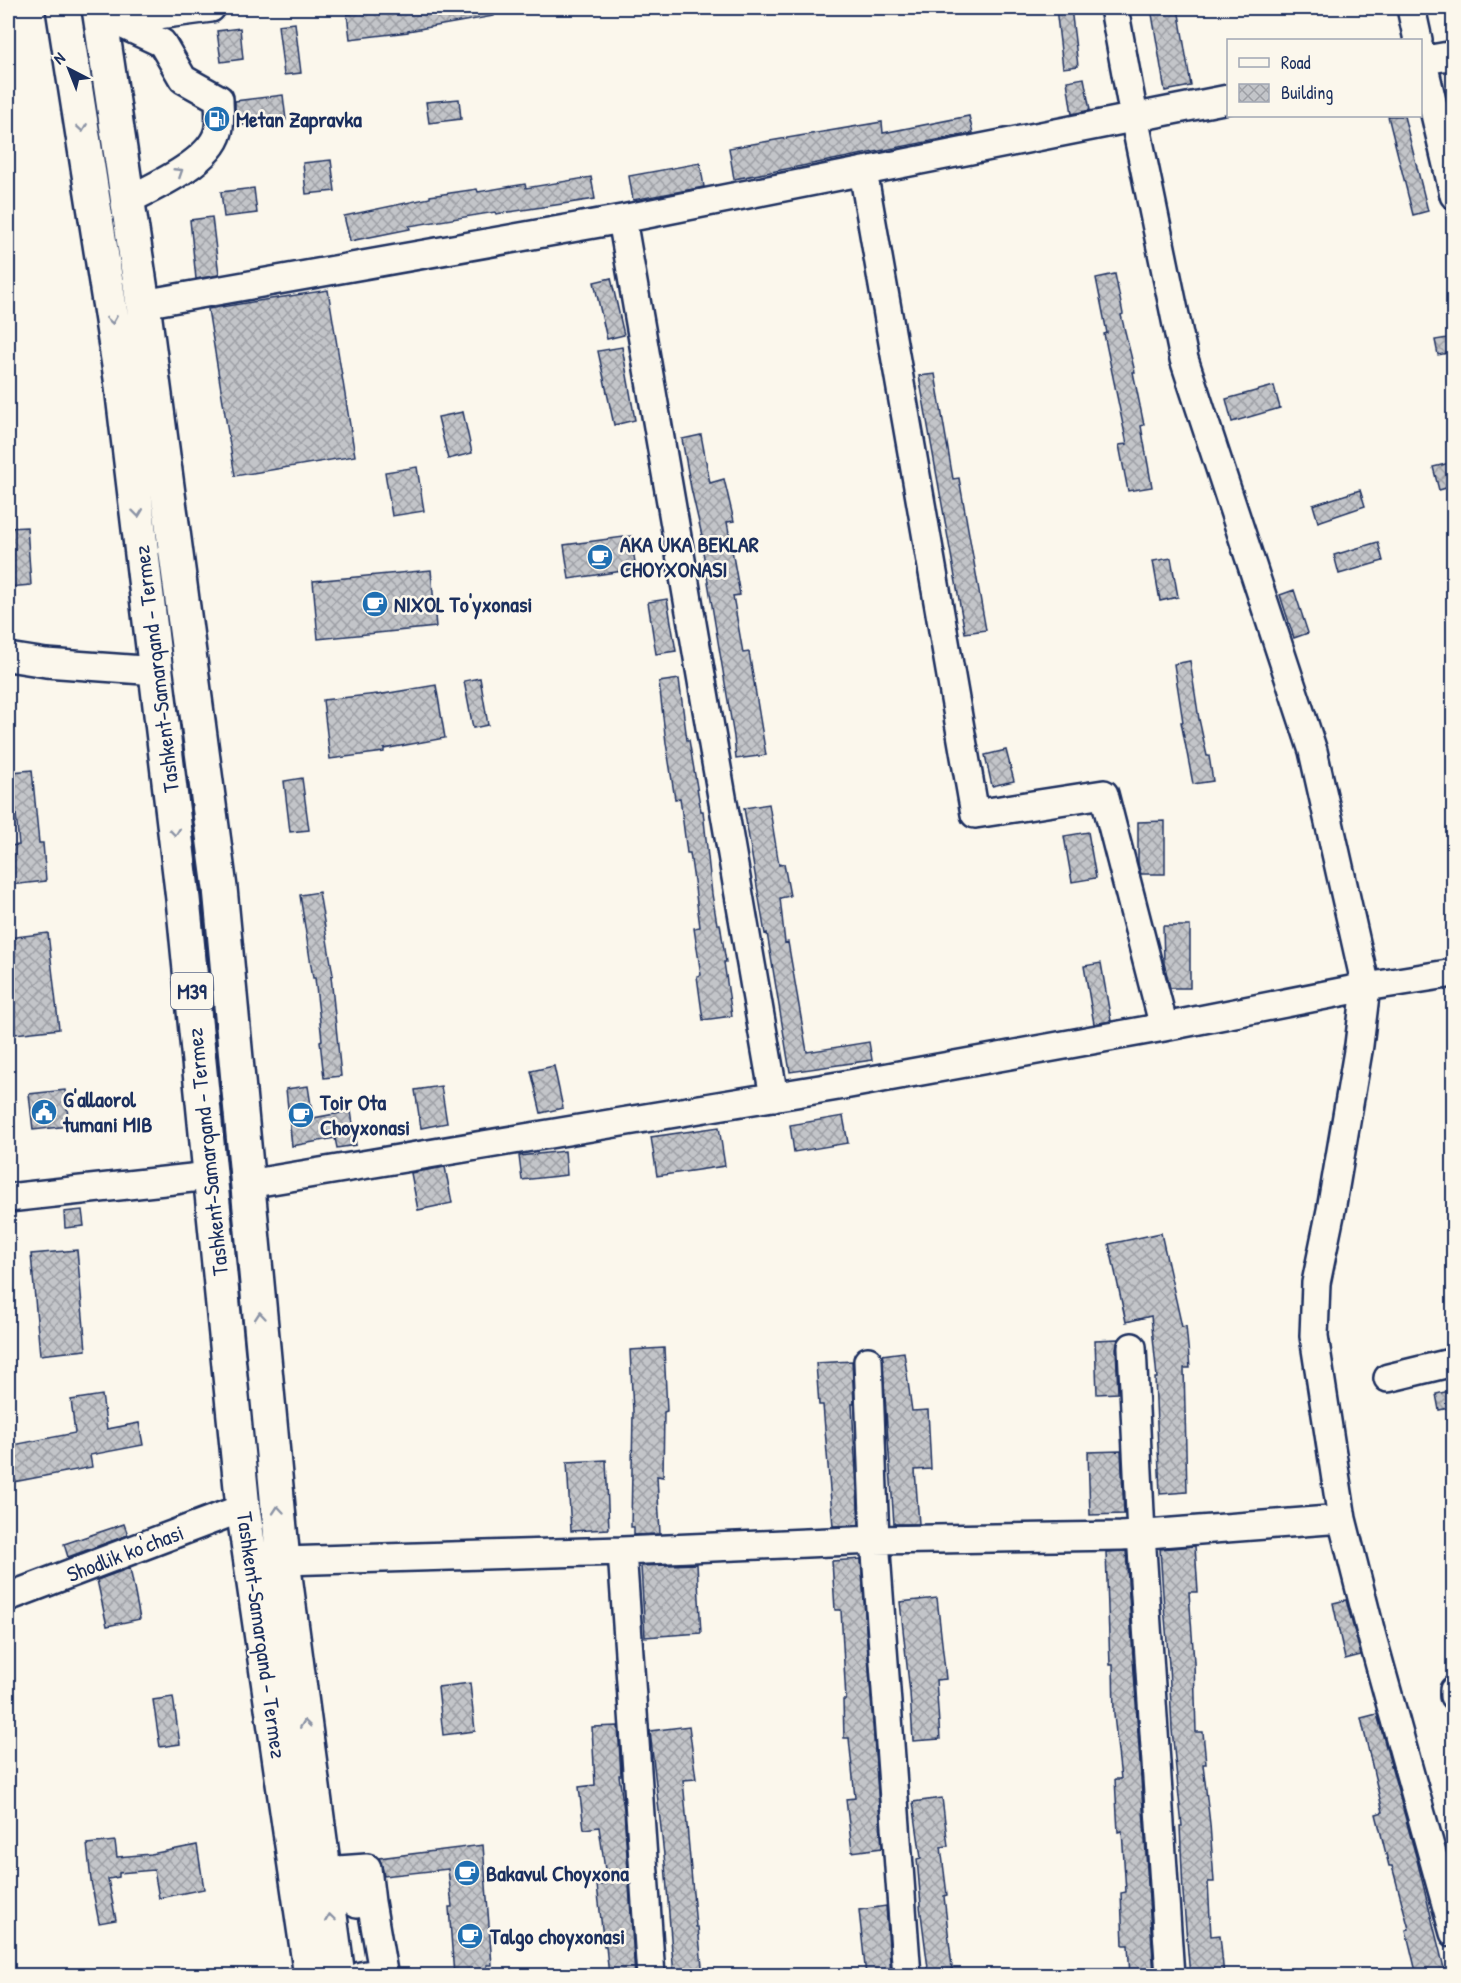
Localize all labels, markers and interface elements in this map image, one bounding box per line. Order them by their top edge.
north arrow [39,39,99,99]
legend [1227,39,1422,117]
text: N [48,47,70,69]
text: Road [1281,50,1311,75]
text: Building [1281,80,1333,105]
fuel station icon: Metan Zapravka [202,104,232,134]
place label: Metan Zapravka [236,104,362,135]
one-way arrow [75,122,88,132]
one-way arrow [173,167,183,179]
one-way arrow [106,316,118,325]
one-way arrow [131,509,144,518]
place label: AKA UKA BEKLAR CHOYXONASI [620,529,759,584]
cafe icon: AKA UKA BEKLAR CHOYXONASI [585,542,615,572]
street label: Tashkent-Samarqand - Termez [126,544,186,794]
cafe icon: NIXOL To'yxonasi [360,589,390,619]
place label: NIXOL To'yxonasi [394,589,532,620]
one-way arrow [168,828,181,837]
road number: M39 [171,973,213,1009]
street label: Tashkent-Samarqand - Termez [179,1027,235,1277]
place label: G'allaorol tumani MIB [62,1084,152,1139]
place label: Toir Ota Choyxonasi [319,1087,410,1143]
public building icon: G'allaorol tumani MIB [29,1097,59,1127]
cafe icon: Toir Ota Choyxonasi [286,1100,316,1130]
one-way arrow [254,1311,267,1320]
one-way arrow [272,1505,285,1514]
street label: Tashkent-Samarqand - Termez [230,1510,294,1760]
street label: Shodlik ko'chasi [62,1517,188,1589]
one-way arrow [299,1720,311,1729]
cafe icon: Bakavul Choyxona [452,1858,482,1888]
place label: Bakavul Choyxona [486,1858,629,1889]
one-way arrow [325,1913,337,1922]
cafe icon: Talgo choyxonasi [455,1921,485,1951]
place label: Talgo choyxonasi [489,1921,625,1952]

